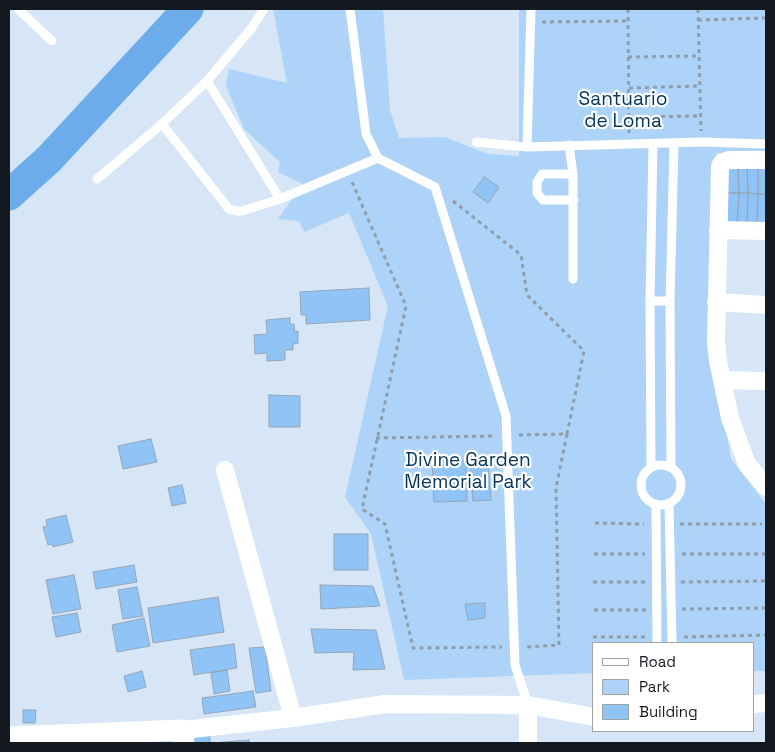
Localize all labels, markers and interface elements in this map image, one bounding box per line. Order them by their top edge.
park label: Santuario de Loma [579,89,667,133]
park label: Divine Garden Memorial Park [404,450,532,494]
legend [592,642,755,732]
text: Road [639,652,676,671]
text: Park [639,677,670,696]
text: Building [639,702,698,721]

